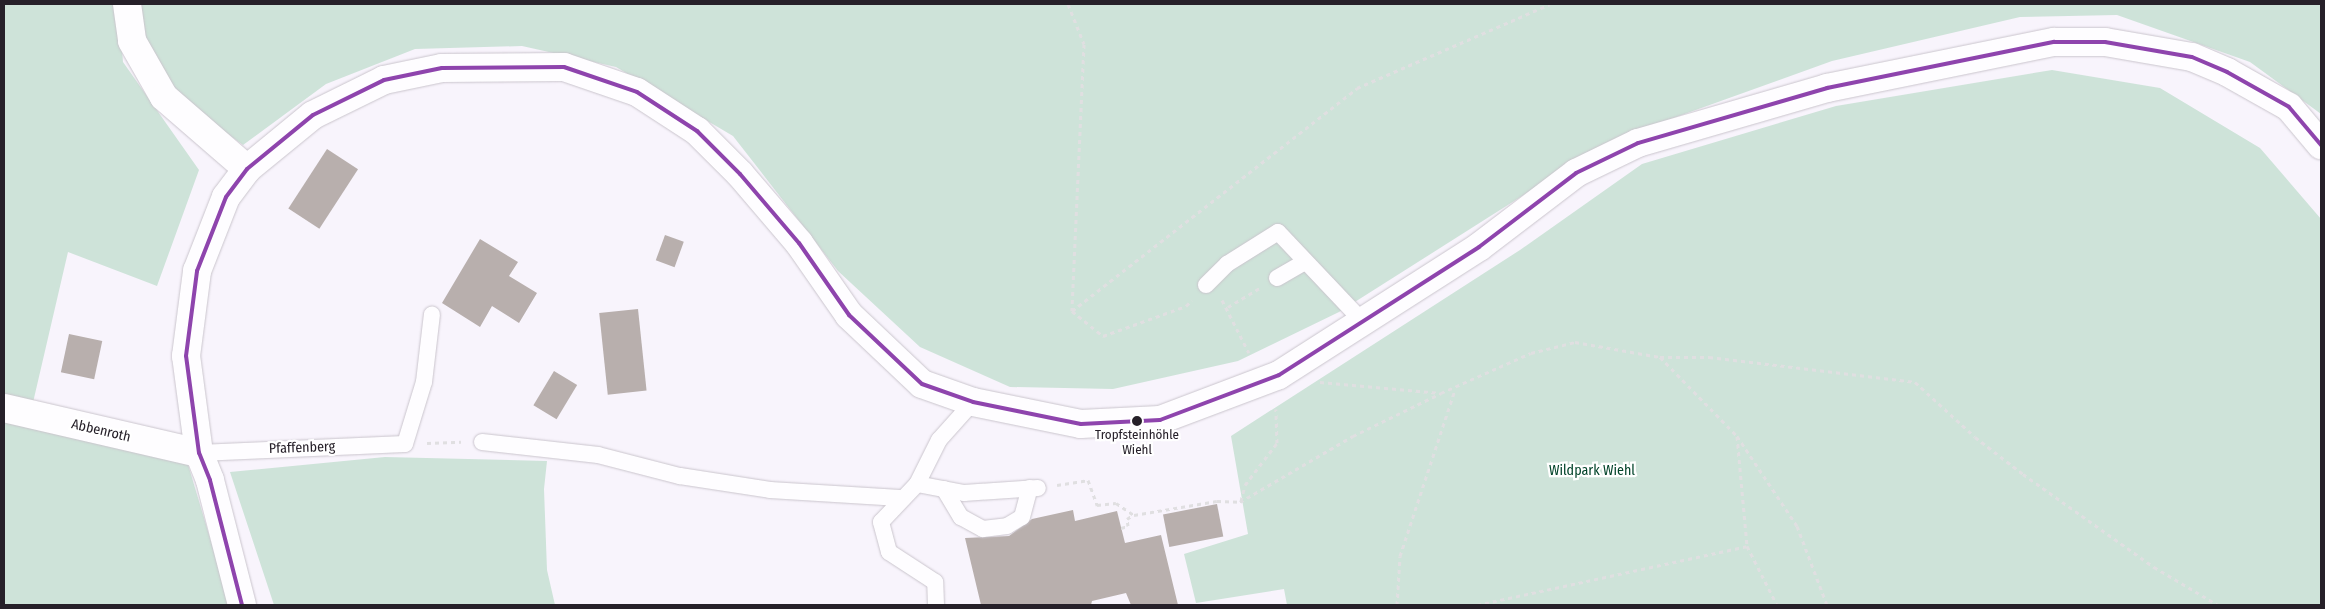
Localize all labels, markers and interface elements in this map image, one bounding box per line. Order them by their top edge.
street label: Abbenroth [70,416,132,446]
marker: Tropfsteinhöhle Wiehl [1132,416,1142,426]
place label: Tropfsteinhöhle Wiehl [1095,428,1179,459]
street label: Pfaffenberg [268,438,336,458]
park label: Wildpark Wiehl [1549,463,1635,479]

